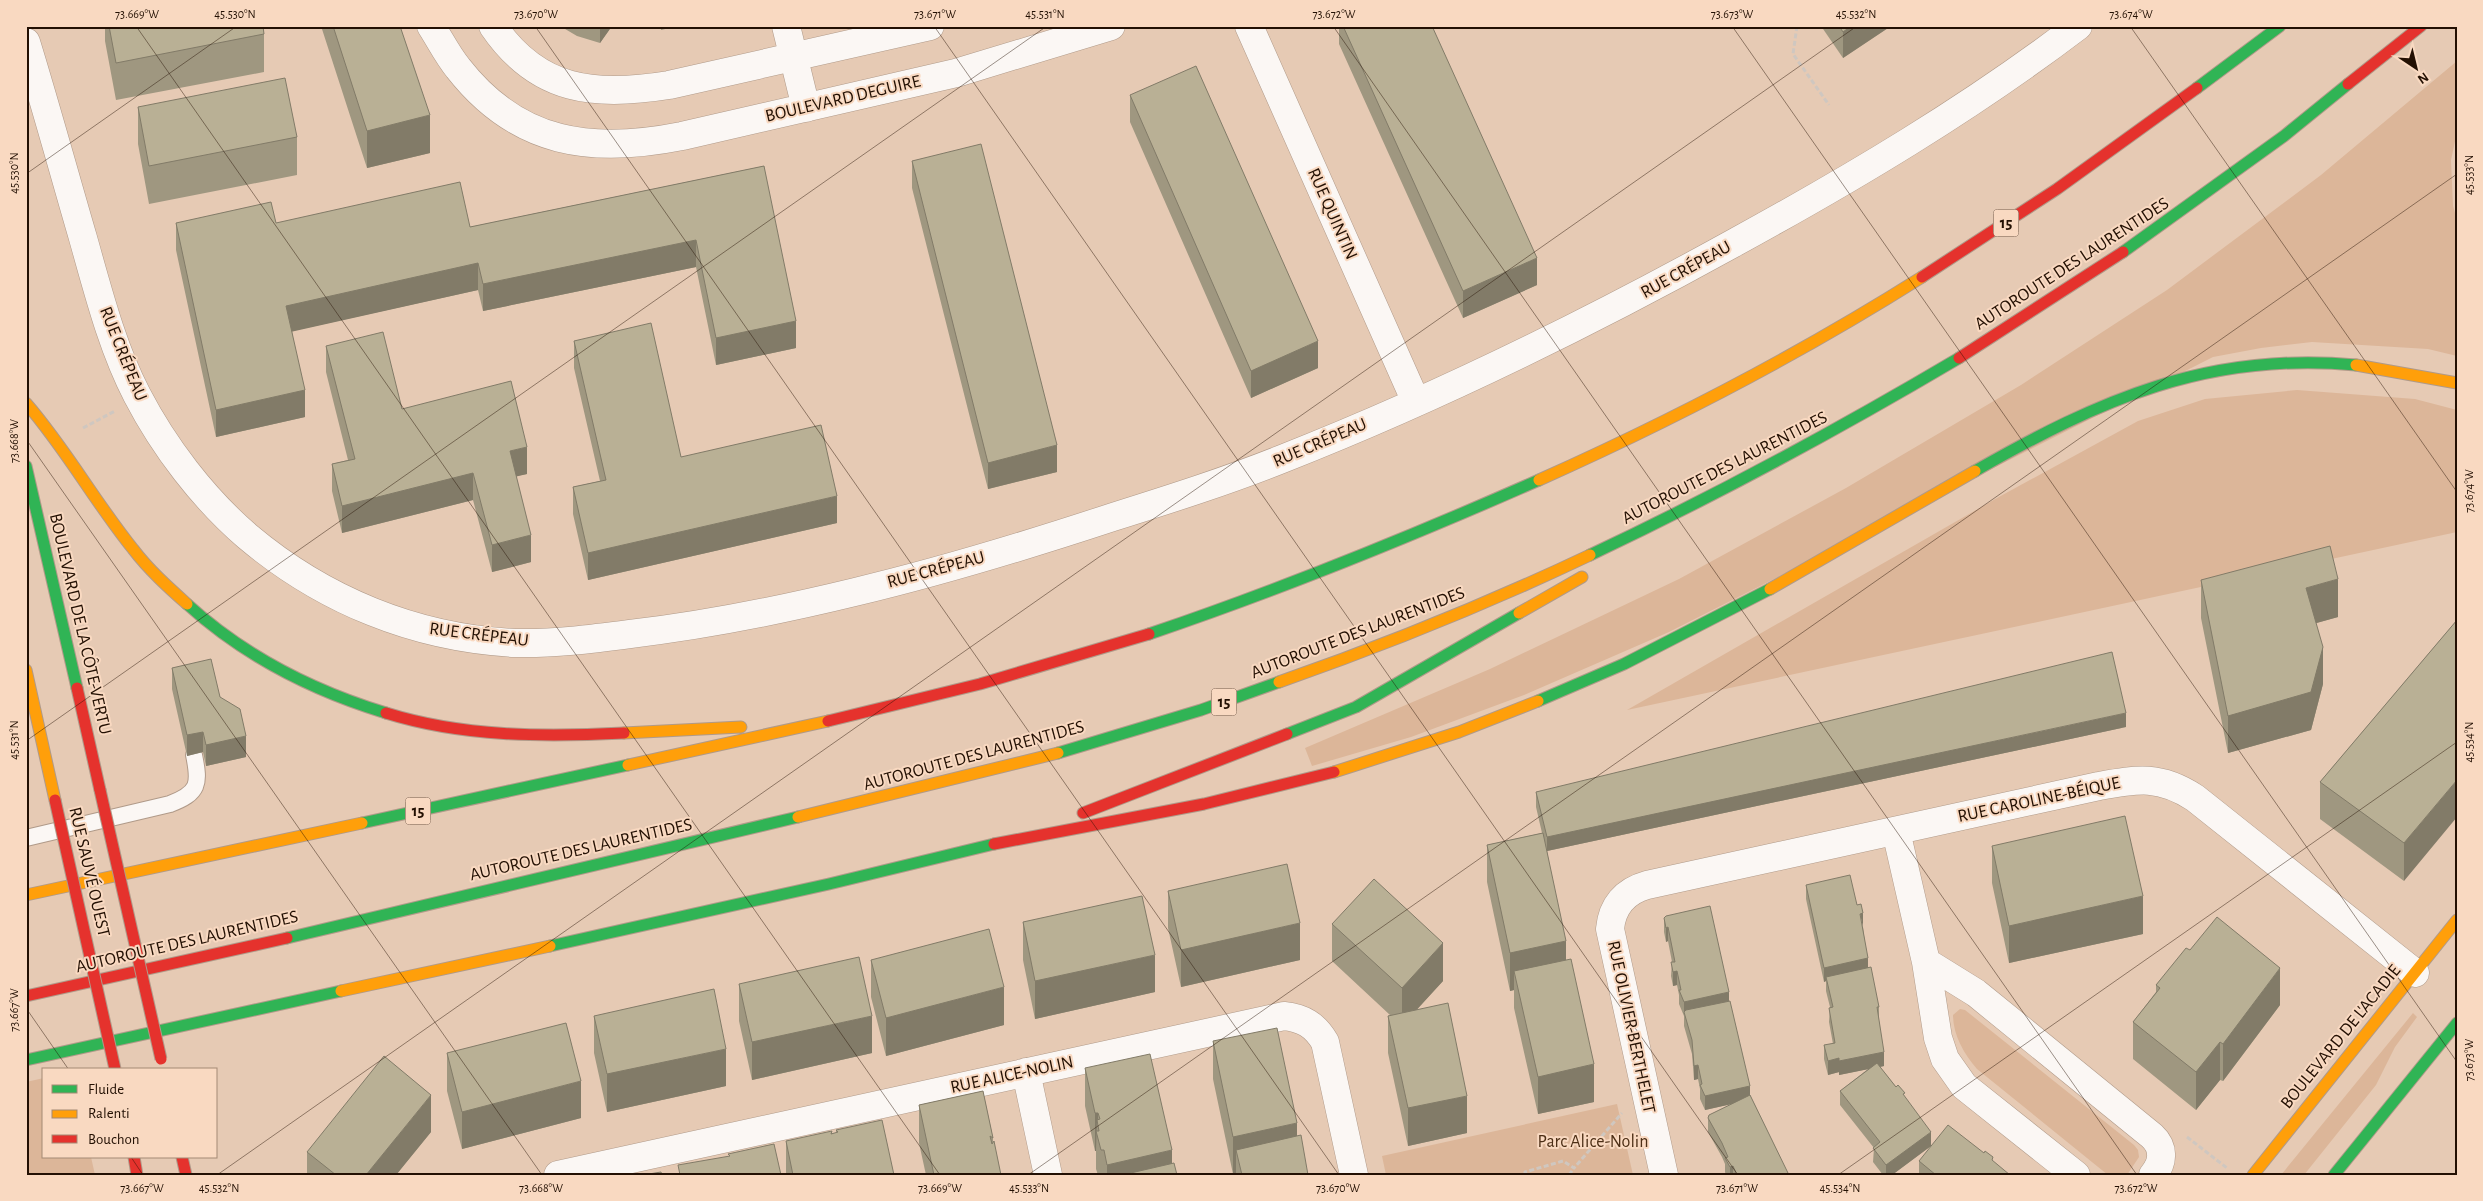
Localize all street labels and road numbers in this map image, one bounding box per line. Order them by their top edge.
street label: BOULEVARD DEGUIRE [764,72,923,126]
street label: RUE QUINTIN [1304,166,1360,262]
street label: AUTOROUTE DES LAURENTIDES [1972,194,2172,334]
road number: 15 [1994,210,2018,237]
street label: RUE CRÉPEAU [1636,235,1734,302]
street label: RUE CRÉPEAU [96,303,153,404]
street label: AUTOROUTE DES LAURENTIDES [1619,408,1831,528]
street label: RUE CRÉPEAU [1269,412,1370,471]
street label: BOULEVARD DE LA CÔTE-VERTU [46,511,117,736]
street label: RUE CRÉPEAU [885,545,987,592]
street label: AUTOROUTE DES LAURENTIDES [1249,584,1467,682]
street label: RUE CRÉPEAU [428,617,530,650]
road number: 15 [1212,689,1236,716]
street label: AUTOROUTE DES LAURENTIDES [862,718,1086,794]
street label: RUE CAROLINE-BÉIQUE [1956,771,2122,826]
road number: 15 [406,798,430,824]
street label: RUE SAUVÉ OUEST [65,805,116,939]
street label: AUTOROUTE DES LAURENTIDES [468,816,694,884]
street label: AUTOROUTE DES LAURENTIDES [74,908,300,976]
street label: RUE OLIVIER-BERTHELET [1604,939,1658,1115]
street label: BOULEVARD DE L'ACADIE [2278,961,2405,1112]
street label: RUE ALICE-NOLIN [949,1053,1075,1097]

